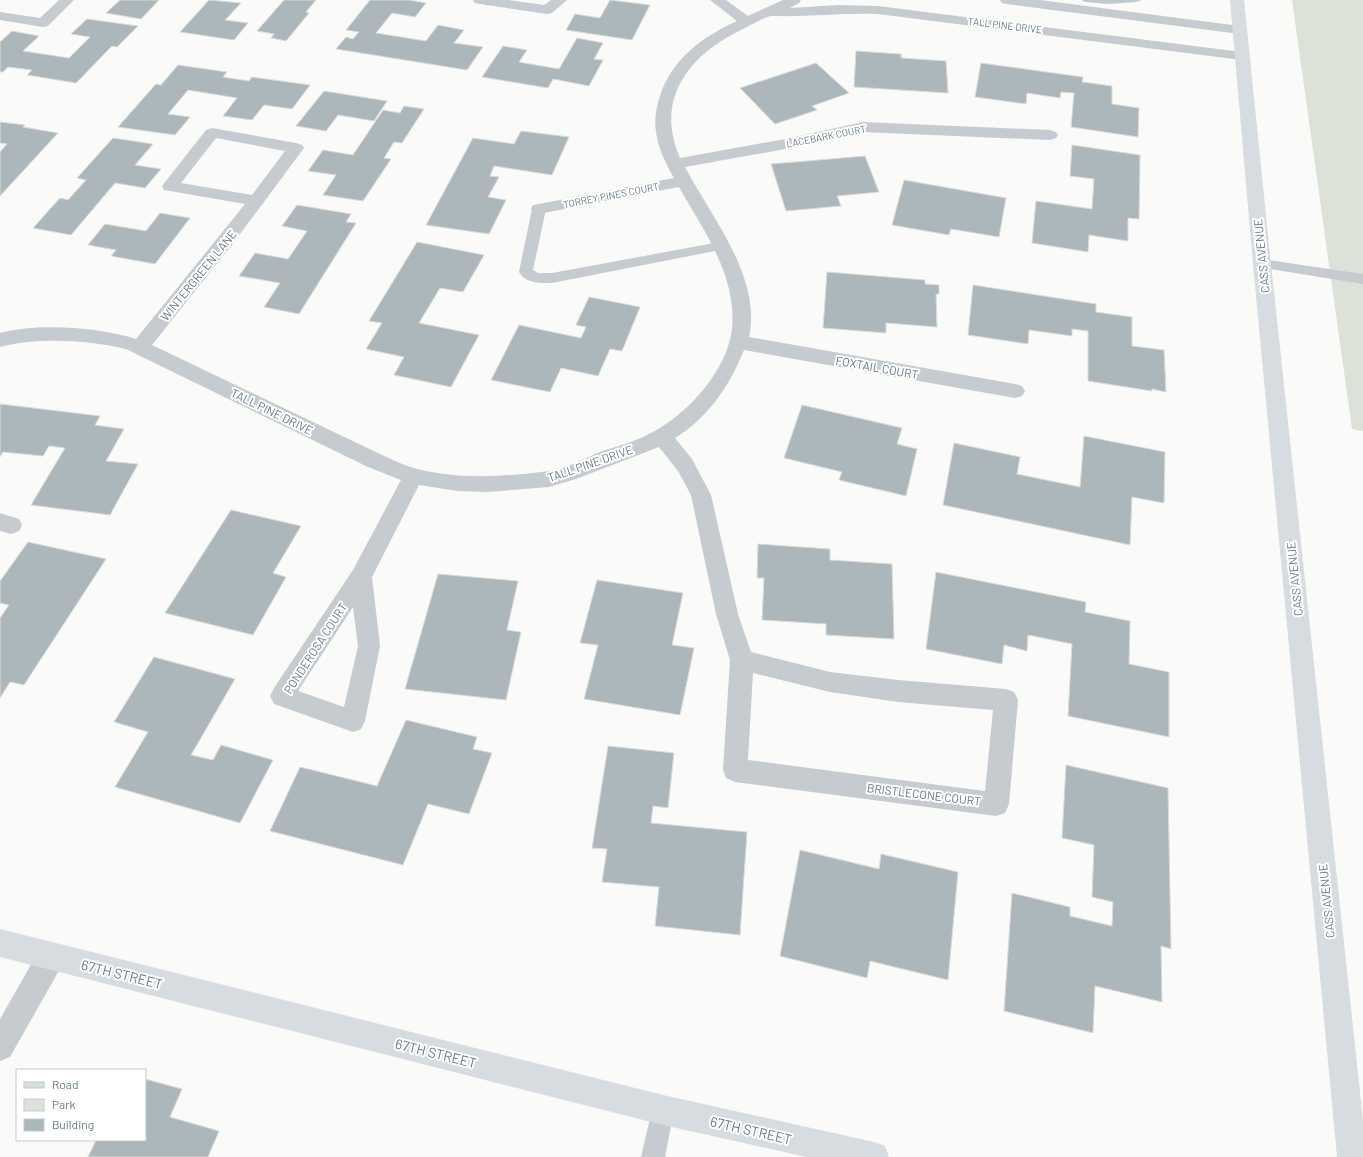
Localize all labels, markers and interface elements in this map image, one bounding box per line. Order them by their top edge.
street label: TALL PINE DRIVE [967,15,1043,35]
street label: LACEBARK COURT [785,122,867,150]
street label: TORREY PINES COURT [562,180,660,210]
street label: CASS AVENUE [1250,218,1272,294]
street label: WINTERGREEN LANE [157,227,239,323]
street label: FOXTAIL COURT [835,353,920,381]
street label: TALL PINE DRIVE [229,385,315,437]
street label: TALL PINE DRIVE [545,442,635,484]
street label: CASS AVENUE [1283,541,1305,617]
street label: PONDEROSA COURT [280,600,350,696]
street label: BRISTLECONE COURT [866,780,982,808]
street label: CASS AVENUE [1315,863,1337,939]
street label: 67TH STREET [80,956,164,992]
street label: 67TH STREET [394,1035,478,1071]
legend [16,1069,146,1141]
text: Road [52,1077,79,1091]
text: Park [52,1097,76,1111]
street label: 67TH STREET [709,1112,793,1148]
text: Building [52,1117,94,1131]

